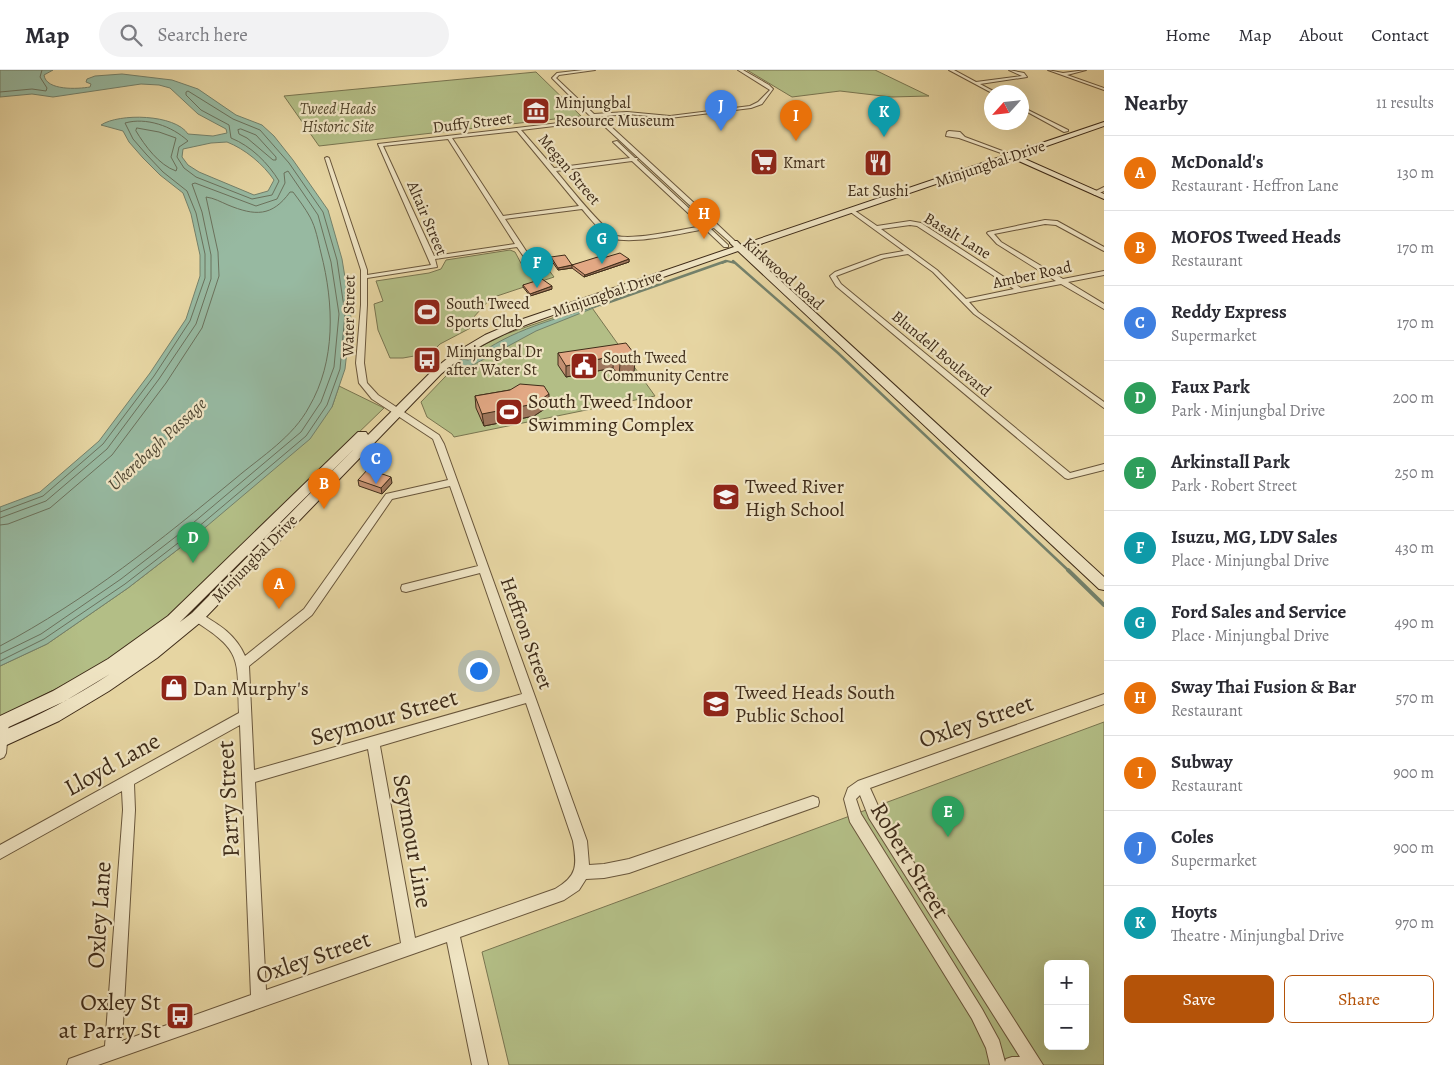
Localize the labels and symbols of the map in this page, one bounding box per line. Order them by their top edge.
north arrow [984,85,1029,130]
pin: J [705,90,737,131]
place label: Minjungbal Resource Museum [555,92,675,132]
museum icon: Minjungbal Resource Museum [521,96,551,126]
pin: K [868,96,900,137]
park label: Tweed Heads Historic Site [300,98,377,138]
pin: I [780,100,812,141]
street label: Duffy Street [431,107,513,139]
street label: Megan Street [533,129,606,210]
street label: Minjungbal Drive [933,135,1048,193]
supermarket icon: Kmart [749,147,779,177]
restaurant icon: Eat Sushi [863,148,893,178]
place label: Kmart [783,152,825,174]
street label: Altair Street [401,177,453,259]
place label: Eat Sushi [847,180,909,202]
pin: H [688,198,720,239]
street label: Basalt Lane [920,207,995,265]
pin: G [586,223,618,264]
street label: Kirkwood Road [738,232,829,315]
pin: F [521,247,553,288]
street label: Amber Road [990,256,1074,294]
street label: Minjungbal Drive [550,265,665,323]
street label: Water Street [337,275,361,358]
place label: South Tweed Sports Club [446,293,530,333]
sports icon: South Tweed Sports Club [412,297,442,327]
street label: Blundell Boulevard [887,306,996,402]
place label: Minjungbal Dr after Water St [446,341,542,381]
bus stop icon: Minjungbal Dr after Water St [412,345,442,375]
place label: South Tweed Community Centre [603,347,729,387]
public building icon: South Tweed Community Centre [569,351,599,381]
place label: South Tweed Indoor Swimming Complex [528,388,695,438]
water label: Ukerebagh Passage [102,392,212,496]
sports icon: South Tweed Indoor Swimming Complex [494,397,524,427]
pin: C [360,443,392,484]
pin: B [308,468,340,509]
place label: Tweed River High School [745,473,845,523]
school or university icon: Tweed River High School [711,482,741,512]
street label: Minjungbal Drive [207,510,302,608]
pin: D [177,522,209,563]
pin: A [263,568,295,609]
street label: Heffron Street [494,573,559,693]
your location [466,658,492,684]
shop icon: Dan Murphy's [159,673,189,703]
place label: Dan Murphy's [193,675,309,702]
place label: Tweed Heads South Public School [735,679,896,729]
street label: Seymour Street [307,681,461,753]
street label: Oxley Street [914,686,1038,756]
school or university icon: Tweed Heads South Public School [701,689,731,719]
street label: Lloyd Lane [58,725,166,803]
street label: Parry Street [209,740,247,858]
street label: Seymour Line [385,772,441,910]
street label: Robert Street [863,796,957,924]
pin: E [932,796,964,837]
street label: Oxley Lane [79,860,119,970]
street label: Oxley Street [251,922,375,992]
place label: Oxley St at Parry St [58,986,161,1046]
bus stop icon: Oxley St at Parry St [165,1001,195,1031]

